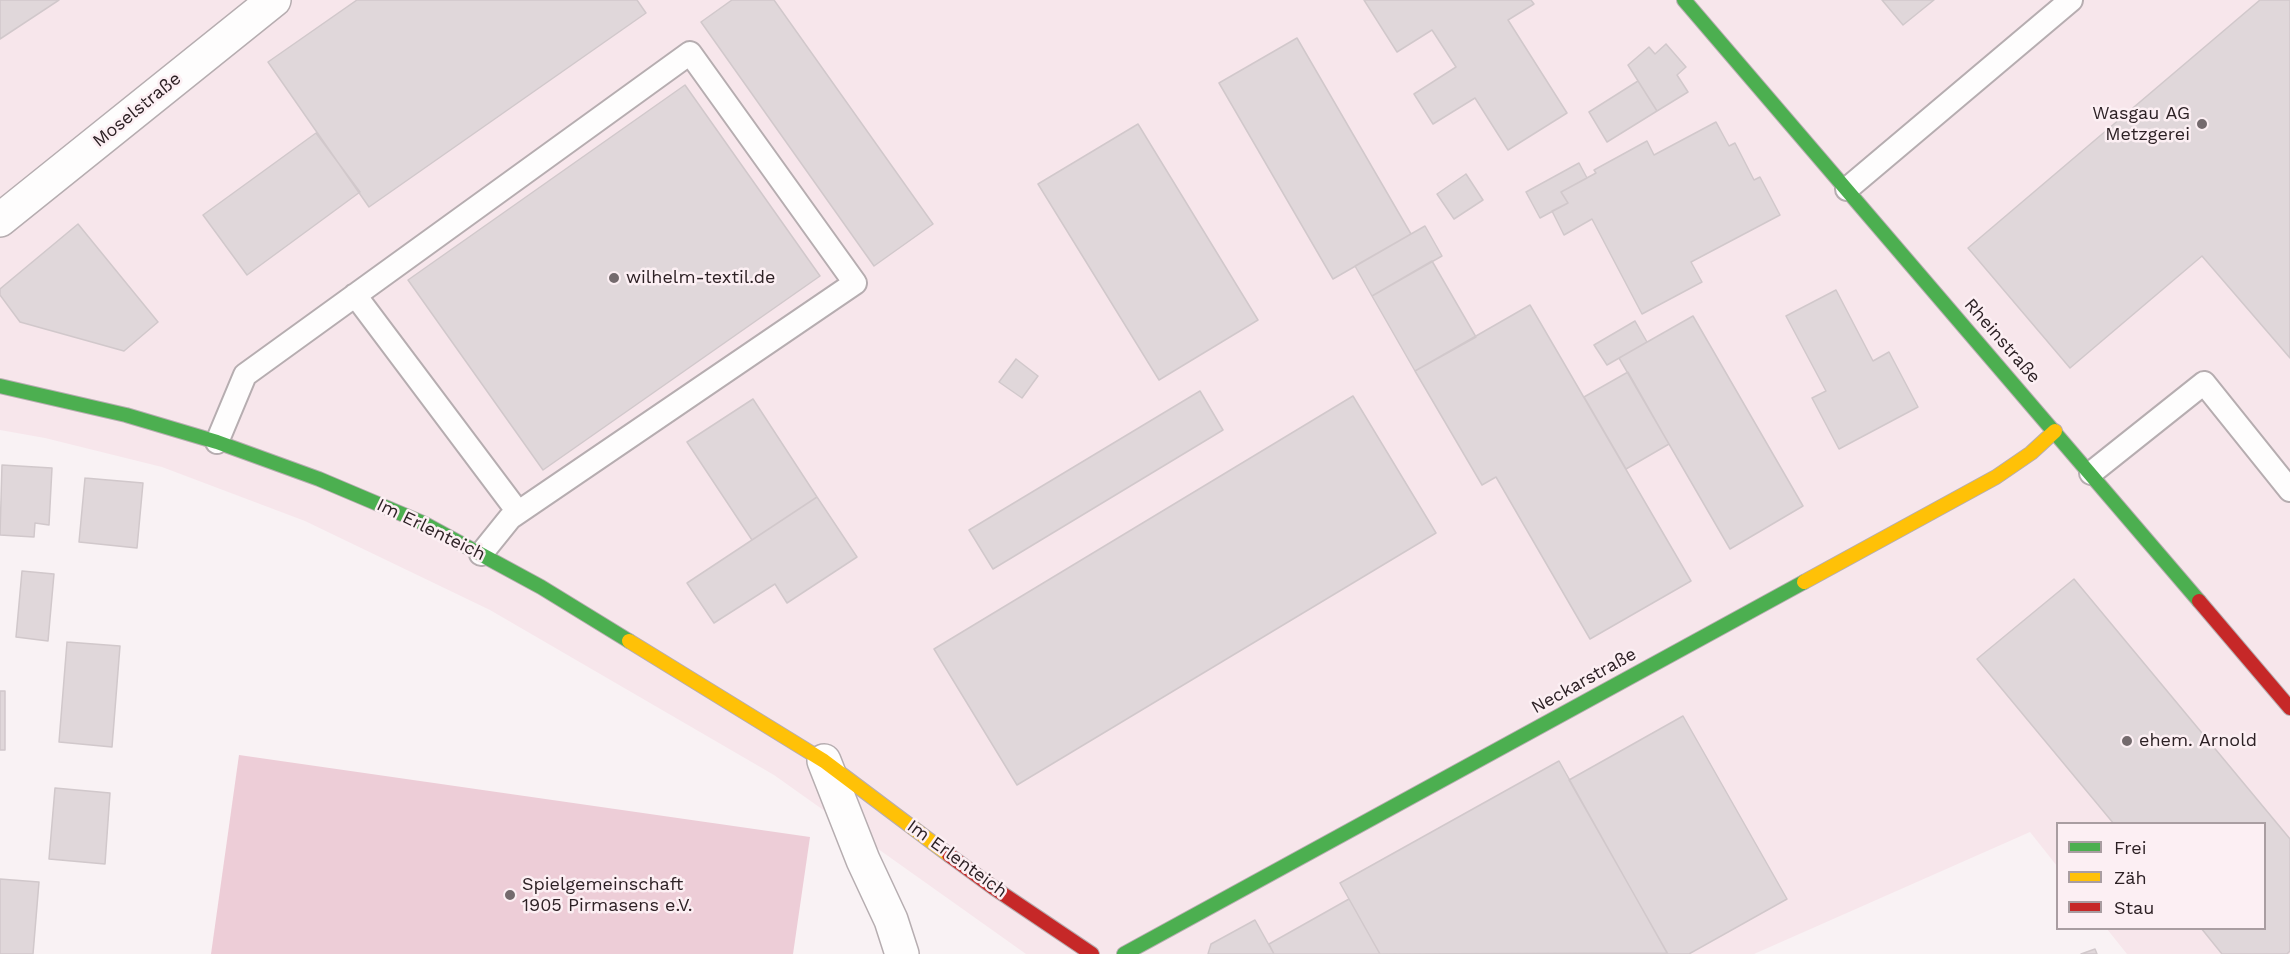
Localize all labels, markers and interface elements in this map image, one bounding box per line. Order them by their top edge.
street label: Moselstraße [89,68,185,152]
place label: Wasgau AG Metzgerei [2092,103,2190,146]
marker: Wasgau AG Metzgerei [2195,117,2209,131]
place label: wilhelm-textil.de [626,267,775,289]
marker: wilhelm-textil.de [607,271,621,285]
street label: Rheinstraße [1959,294,2045,388]
street label: Im Erlenteich [373,494,489,566]
street label: Neckarstraße [1528,643,1640,719]
place label: ehem. Arnold [2139,730,2257,752]
marker: ehem. Arnold [2120,734,2134,748]
street label: Im Erlenteich [903,816,1011,902]
legend [2056,822,2266,930]
text: Frei [2114,837,2146,858]
text: Zäh [2114,867,2147,888]
place label: Spielgemeinschaft 1905 Pirmasens e.V. [522,874,692,916]
marker: Spielgemeinschaft 1905 Pirmasens e.V. [503,888,517,902]
text: Stau [2114,897,2154,918]

